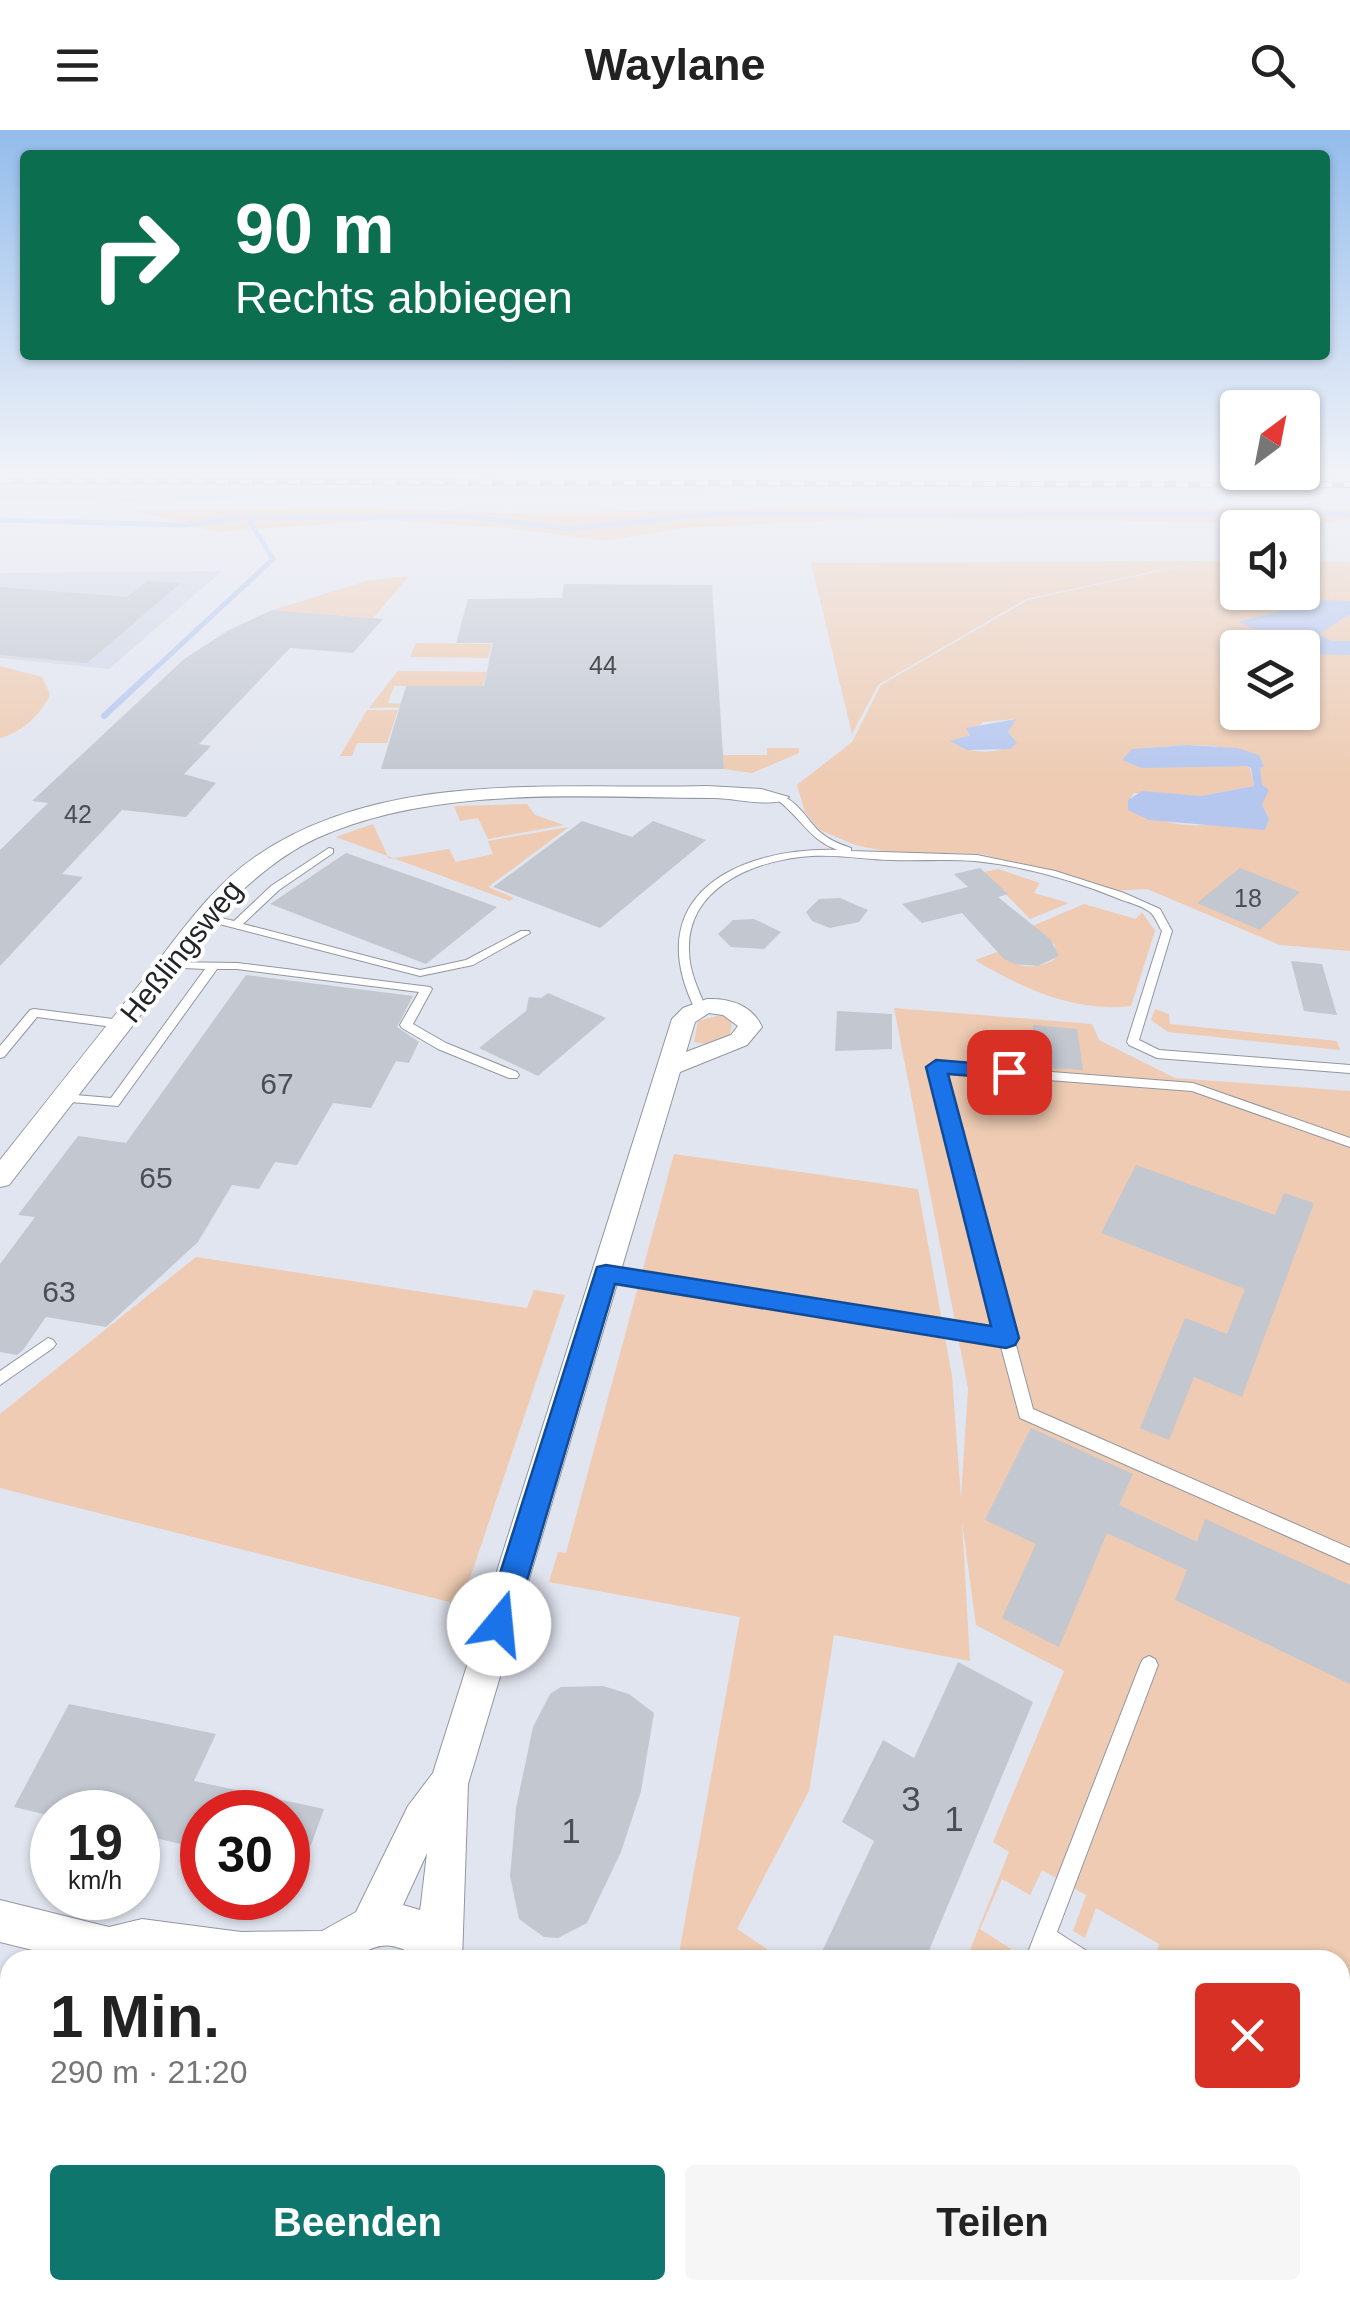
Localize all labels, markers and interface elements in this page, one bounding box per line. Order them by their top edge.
icon: menu [50,38,105,93]
icon: search [1245,38,1300,93]
text: Waylane [585,39,765,90]
icon: right [70,190,200,320]
text: 90 m [235,190,395,268]
text: Rechts abbiegen [235,272,573,323]
north arrow [1220,390,1320,490]
map controls [1220,390,1320,730]
button: sound [1220,510,1320,610]
button: layers [1220,630,1320,730]
house number: 44 [589,651,617,679]
house number: 42 [64,800,92,828]
street label: Heßlingsweg [114,873,248,1029]
house number: 18 [1234,884,1262,912]
pin [967,1030,1052,1115]
icon: arrive [982,1045,1037,1100]
house number: 67 [260,1067,294,1100]
house number: 65 [139,1161,173,1194]
house number: 63 [42,1275,76,1308]
position arrow [447,1572,551,1676]
house number: 3 [901,1779,921,1818]
speed limit sign: 30 [180,1790,310,1920]
house number: 1 [944,1799,964,1838]
house number: 1 [561,1811,581,1850]
text: 19 [67,1815,123,1871]
text: km/h [68,1866,122,1894]
text: 1 Min. [50,1983,220,2050]
button: close [1195,1983,1300,2088]
text: 290 m · 21:20 [50,2054,247,2090]
button: Beenden [50,2165,665,2280]
button: Teilen [685,2165,1300,2280]

